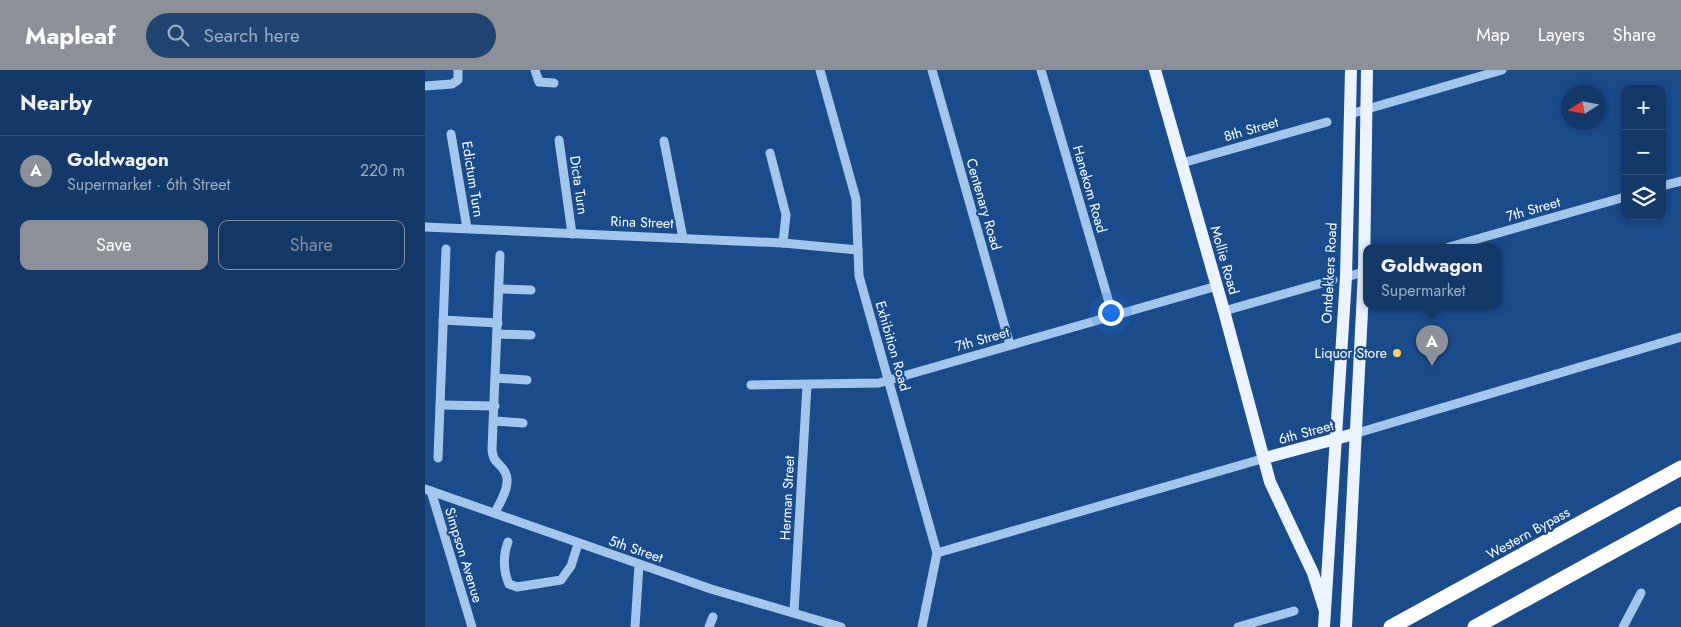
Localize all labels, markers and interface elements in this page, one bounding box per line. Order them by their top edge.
search box [146,13,496,58]
text: Mapleaf [25,18,116,53]
icon: search [164,21,192,49]
text: Search here [204,22,300,49]
text: Map [1476,22,1510,48]
text: Layers [1538,22,1585,48]
text: Share [1613,22,1656,48]
north arrow [1561,85,1606,130]
map controls [1621,85,1666,220]
button: + [1621,85,1666,130]
text: Nearby [20,88,92,118]
street label: 8th Street [1221,112,1281,146]
button: − [1621,130,1666,175]
street label: Edictum Turn [457,140,489,218]
street label: Hanekom Road [1068,143,1112,235]
text: Goldwagon [67,146,169,173]
street label: Dicta Turn [565,154,593,216]
street label: Centenary Road [961,156,1007,252]
text: A [30,159,42,182]
text: 220 m [360,159,405,182]
text: Supermarket · 6th Street [67,173,230,196]
button: layers [1621,175,1666,220]
street label: 7th Street [1503,192,1563,226]
street label: Rina Street [610,211,675,233]
button: Save [20,220,208,270]
button: Share [218,220,405,270]
street label: Ontdekkers Road [1316,222,1342,324]
street label: Mollie Road [1206,223,1244,297]
popup [1363,244,1501,309]
text: Goldwagon [1381,252,1483,279]
text: Supermarket [1381,279,1466,302]
street label: Exhibition Road [871,299,915,393]
your location [1098,300,1124,326]
street label: 7th Street [952,322,1012,356]
pin: A [1416,325,1448,366]
place label: Liquor Store [1315,343,1387,363]
marker: Liquor Store [1391,347,1403,359]
street label: 6th Street [1276,415,1336,449]
street label: Herman Street [775,455,799,541]
street label: Western Bypass [1483,502,1574,564]
street label: Simpson Avenue [440,505,488,605]
street label: 5th Street [606,530,666,568]

